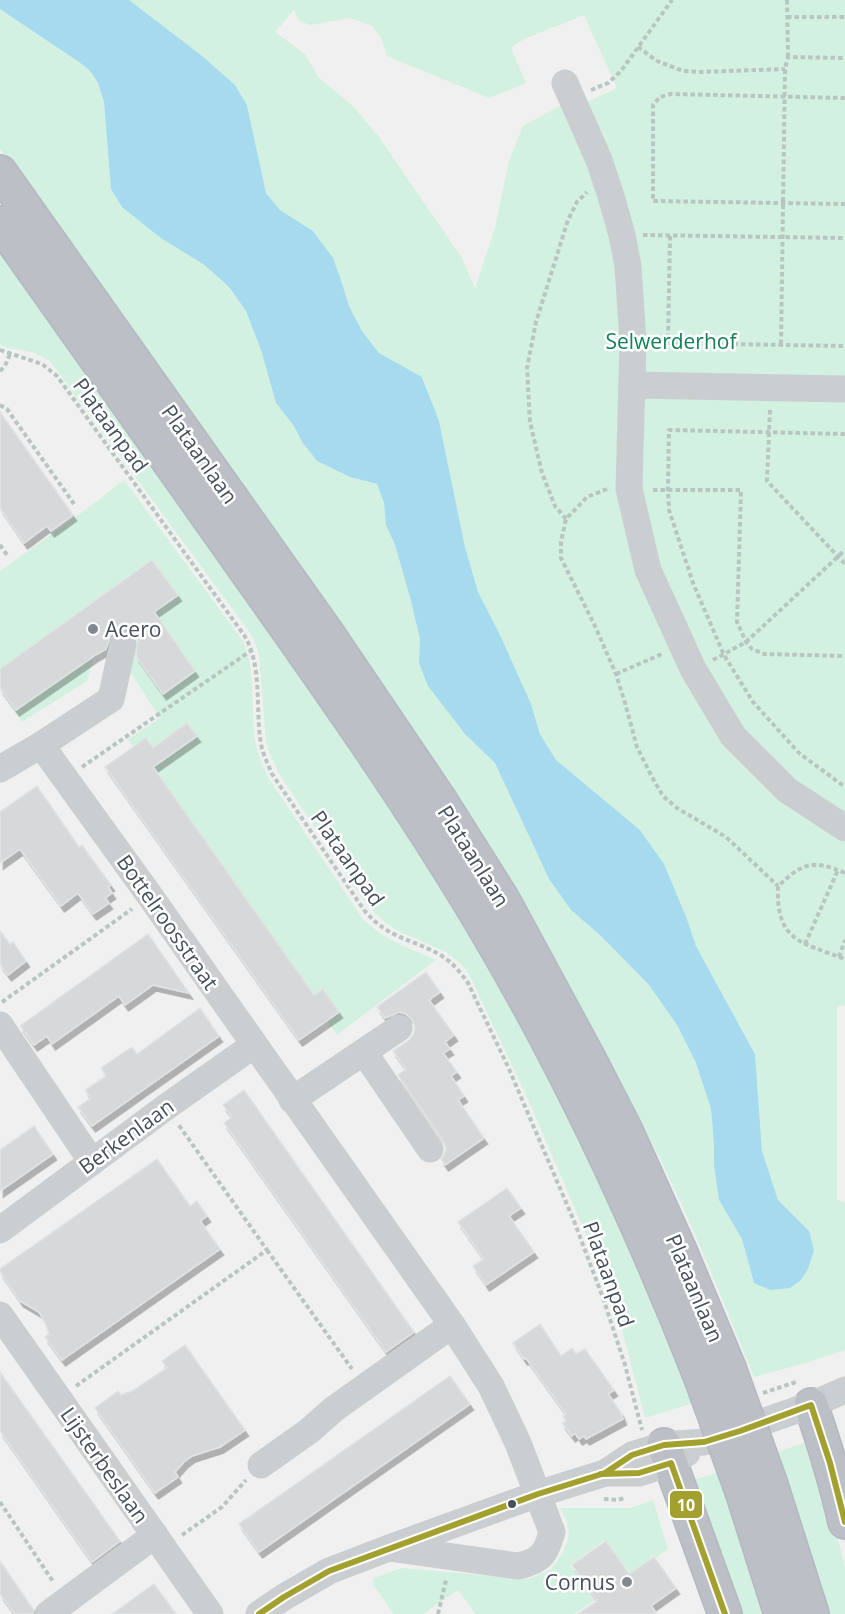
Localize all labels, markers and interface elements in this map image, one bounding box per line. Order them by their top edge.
park label: Selwerderhof [605,327,738,355]
street label: Plataanpad [67,372,155,478]
street label: Plataanlaan [156,399,244,509]
place label: Acero [105,615,161,643]
marker: Acero [86,622,100,636]
street label: Plataanlaan [432,800,516,912]
street label: Plataanpad [305,805,391,911]
street label: Bottelroosstraat [111,849,225,995]
street label: Berkenlaan [73,1092,179,1180]
street label: Plataanpad [577,1217,641,1331]
street label: Plataanlaan [660,1230,730,1346]
street label: Lijsterbeslaan [55,1401,155,1529]
line badge: 10 [669,1490,703,1519]
text: 10 [677,1494,695,1516]
unlabelled marker [506,1498,518,1510]
place label: Cornus [545,1568,615,1596]
marker: Cornus [620,1575,634,1589]

